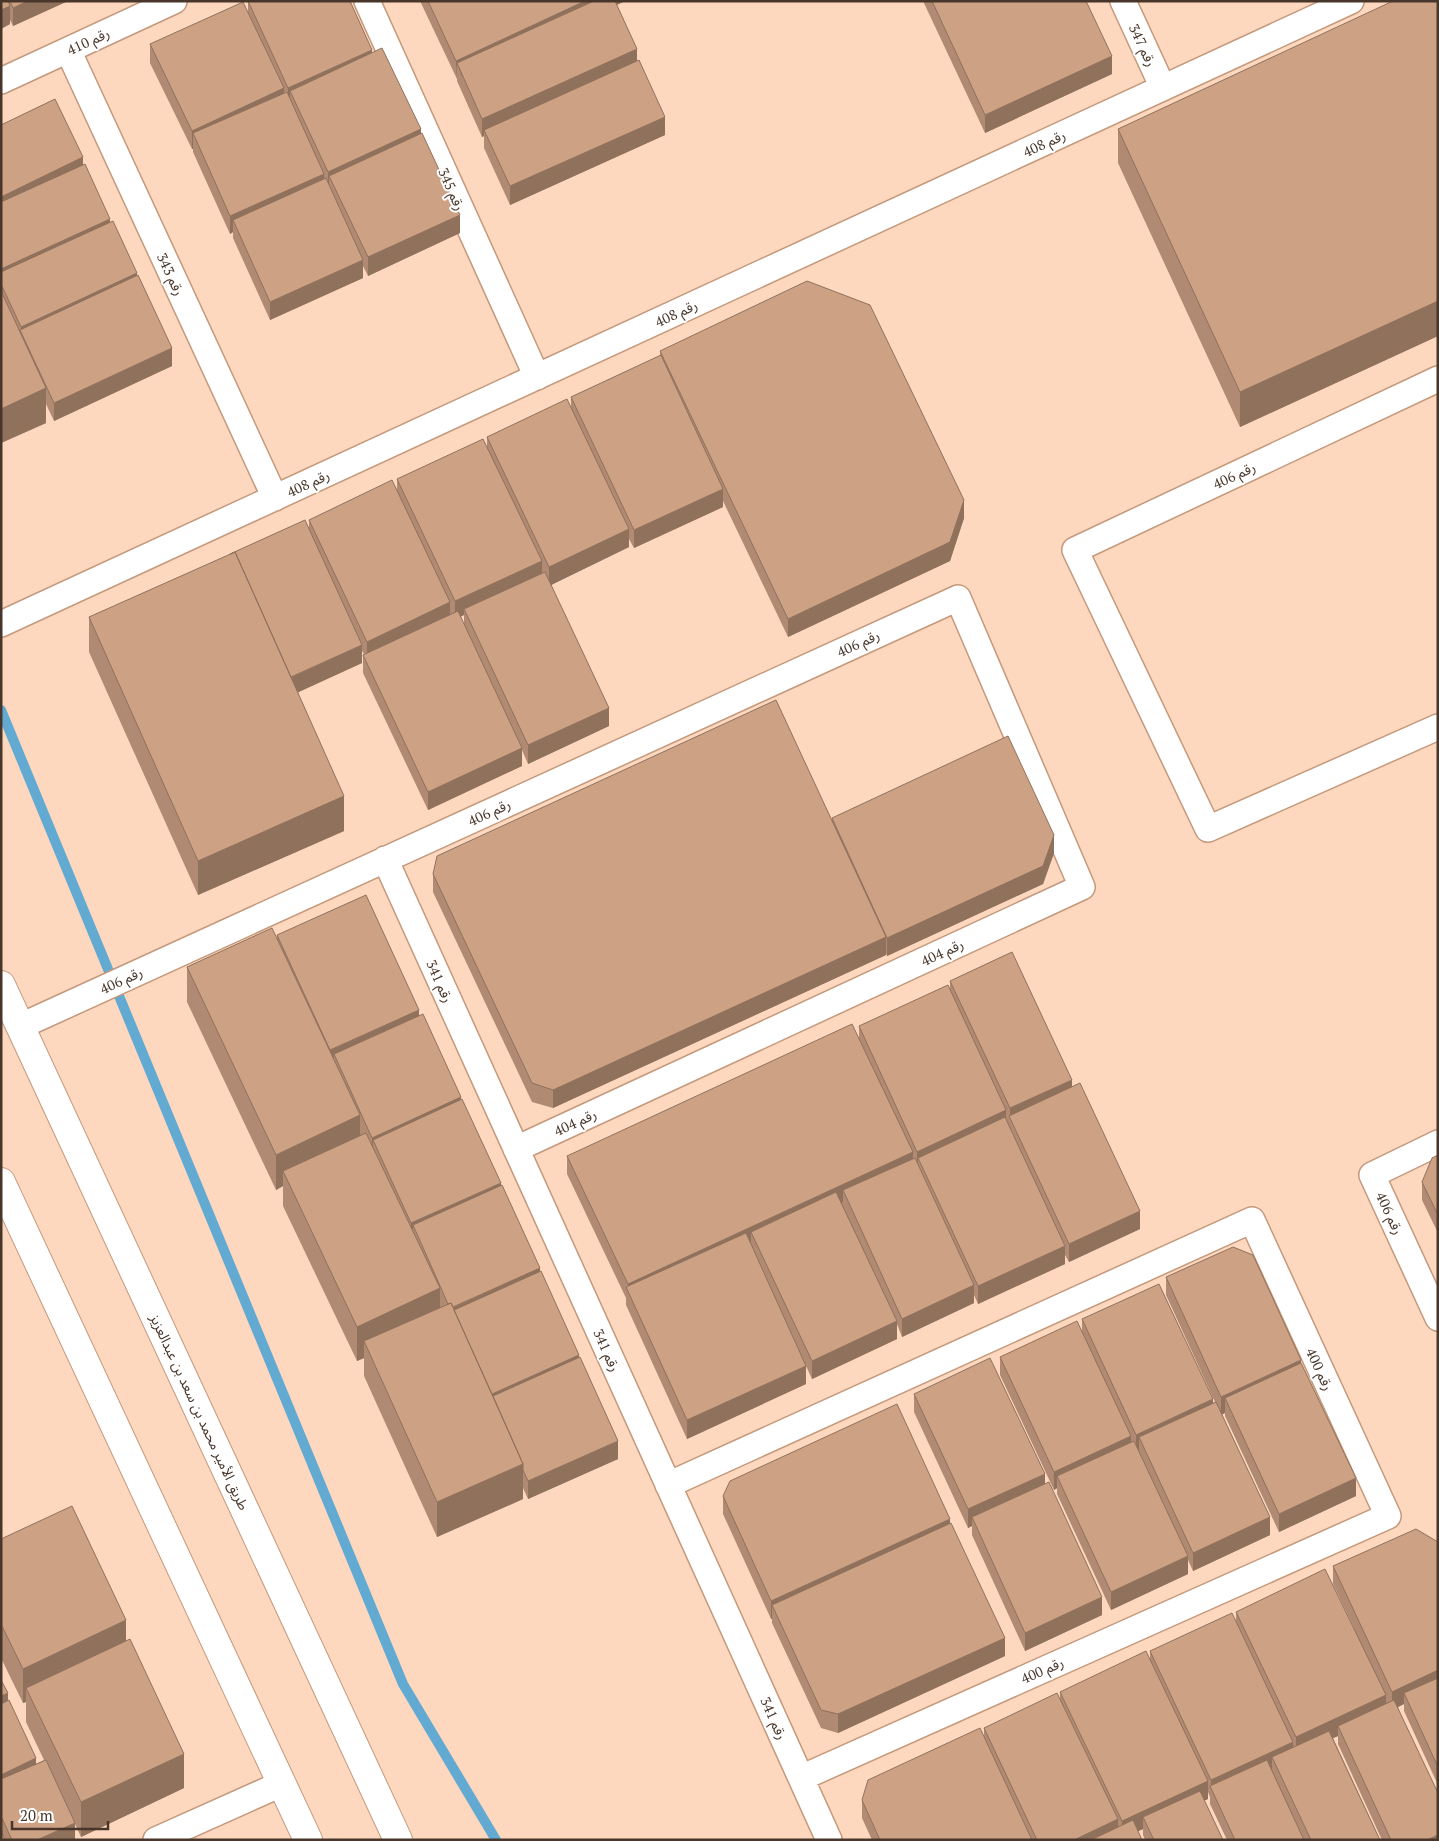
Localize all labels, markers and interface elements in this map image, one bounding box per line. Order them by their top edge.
street label: رقم 347 [1123,21,1161,70]
street label: رقم 410 [64,23,113,61]
street label: رقم 408 [1020,125,1069,163]
street label: رقم 345 [432,165,470,214]
street label: رقم 343 [151,250,189,299]
street label: رقم 408 [652,295,701,333]
street label: رقم 406 [1210,457,1259,495]
street label: رقم 408 [284,465,333,503]
street label: رقم 406 [834,625,883,663]
street label: رقم 406 [465,794,514,832]
street label: رقم 404 [918,934,967,972]
street label: رقم 341 [420,957,458,1006]
street label: رقم 406 [97,962,146,1000]
street label: رقم 404 [551,1104,600,1142]
street label: رقم 406 [1370,1189,1408,1238]
street label: طريق الأمير محمد بن سعد بن عبدالعزيز [145,1310,254,1513]
street label: رقم 341 [587,1326,625,1375]
street label: رقم 400 [1300,1345,1338,1394]
street label: رقم 400 [1018,1652,1067,1690]
street label: رقم 341 [754,1694,792,1743]
scale bar [12,1798,109,1830]
text: 20 m [20,1805,53,1825]

